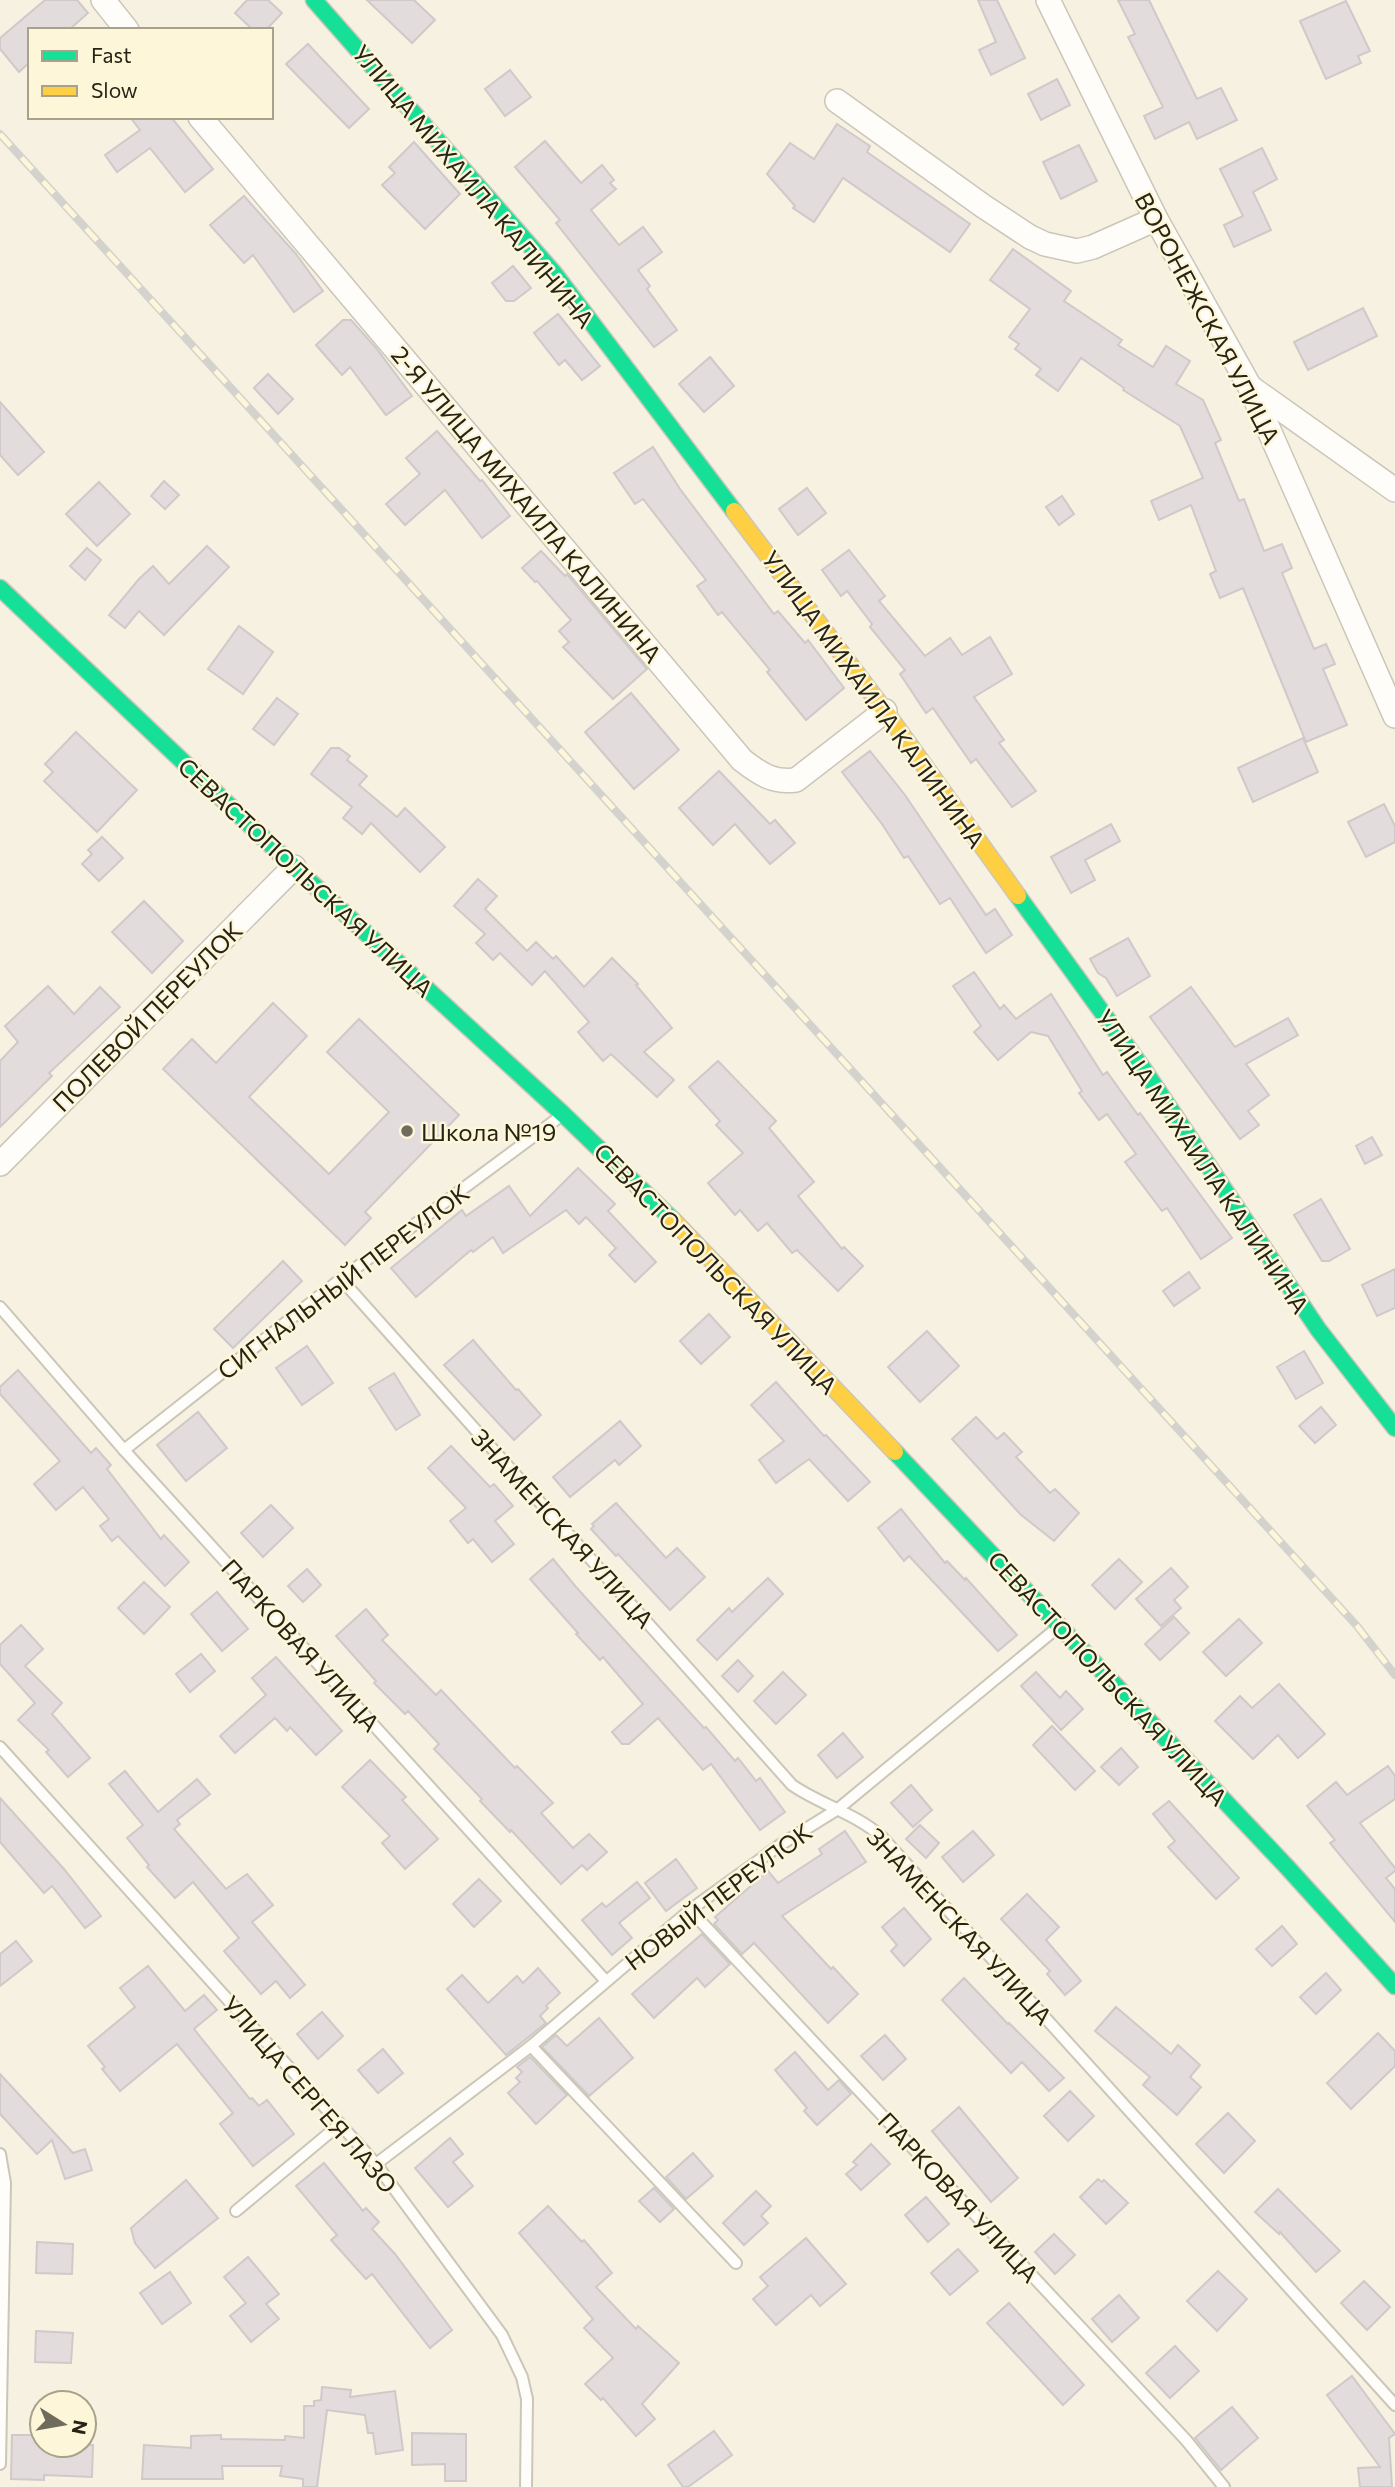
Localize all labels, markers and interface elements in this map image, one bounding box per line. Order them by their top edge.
legend [28,28,273,119]
street label: УЛИЦА МИХАИЛА КАЛИНИНА [347,39,601,333]
text: Fast [91,42,132,67]
text: Slow [91,77,138,102]
street label: ВОРОНЕЖСКАЯ УЛИЦА [1129,187,1287,449]
street label: 2-Я УЛИЦА МИХАИЛА КАЛИНИНА [386,340,668,668]
street label: УЛИЦА МИХАИЛА КАЛИНИНА [756,545,992,853]
street label: СЕВАСТОПОЛЬСКАЯ УЛИЦА [173,751,439,1003]
street label: ПОЛЕВОЙ ПЕРЕУЛОК [46,915,248,1117]
street label: УЛИЦА МИХАИЛА КАЛИНИНА [1090,1004,1316,1318]
place label: Школа №19 [421,1117,556,1146]
marker: Школа №19 [399,1123,415,1139]
street label: СЕВАСТОПОЛЬСКАЯ УЛИЦА [588,1136,844,1400]
street label: СИГНАЛЬНЫЙ ПЕРЕУЛОК [212,1177,474,1385]
street label: ЗНАМЕНСКАЯ УЛИЦА [466,1422,660,1634]
street label: СЕВАСТОПОЛЬСКАЯ УЛИЦА [982,1545,1234,1811]
street label: ПАРКОВАЯ УЛИЦА [216,1553,386,1737]
street label: НОВЫЙ ПЕРЕУЛОК [619,1816,817,1976]
street label: ЗНАМЕНСКАЯ УЛИЦА [861,1822,1059,2030]
street label: УЛИЦА СЕРГЕЯ ЛАЗО [216,1989,404,2199]
street label: ПАРКОВАЯ УЛИЦА [873,2106,1045,2288]
north arrow [28,2389,98,2459]
text: N [68,2418,93,2437]

